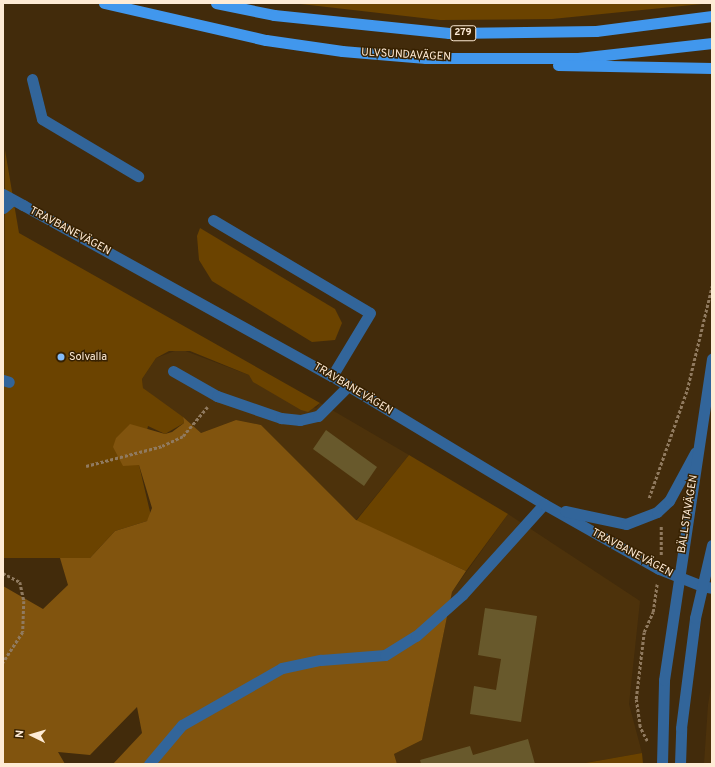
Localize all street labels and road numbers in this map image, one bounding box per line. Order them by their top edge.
road number: 279 [450,25,476,41]
street label: ULVSUNDAVÄGEN [361,46,451,64]
street label: TRAVBANEVÄGEN [27,204,113,258]
street label: TRAVBANEVÄGEN [311,360,395,418]
street label: BÄLLSTAVÄGEN [675,474,701,554]
street label: TRAVBANEVÄGEN [589,526,675,580]

